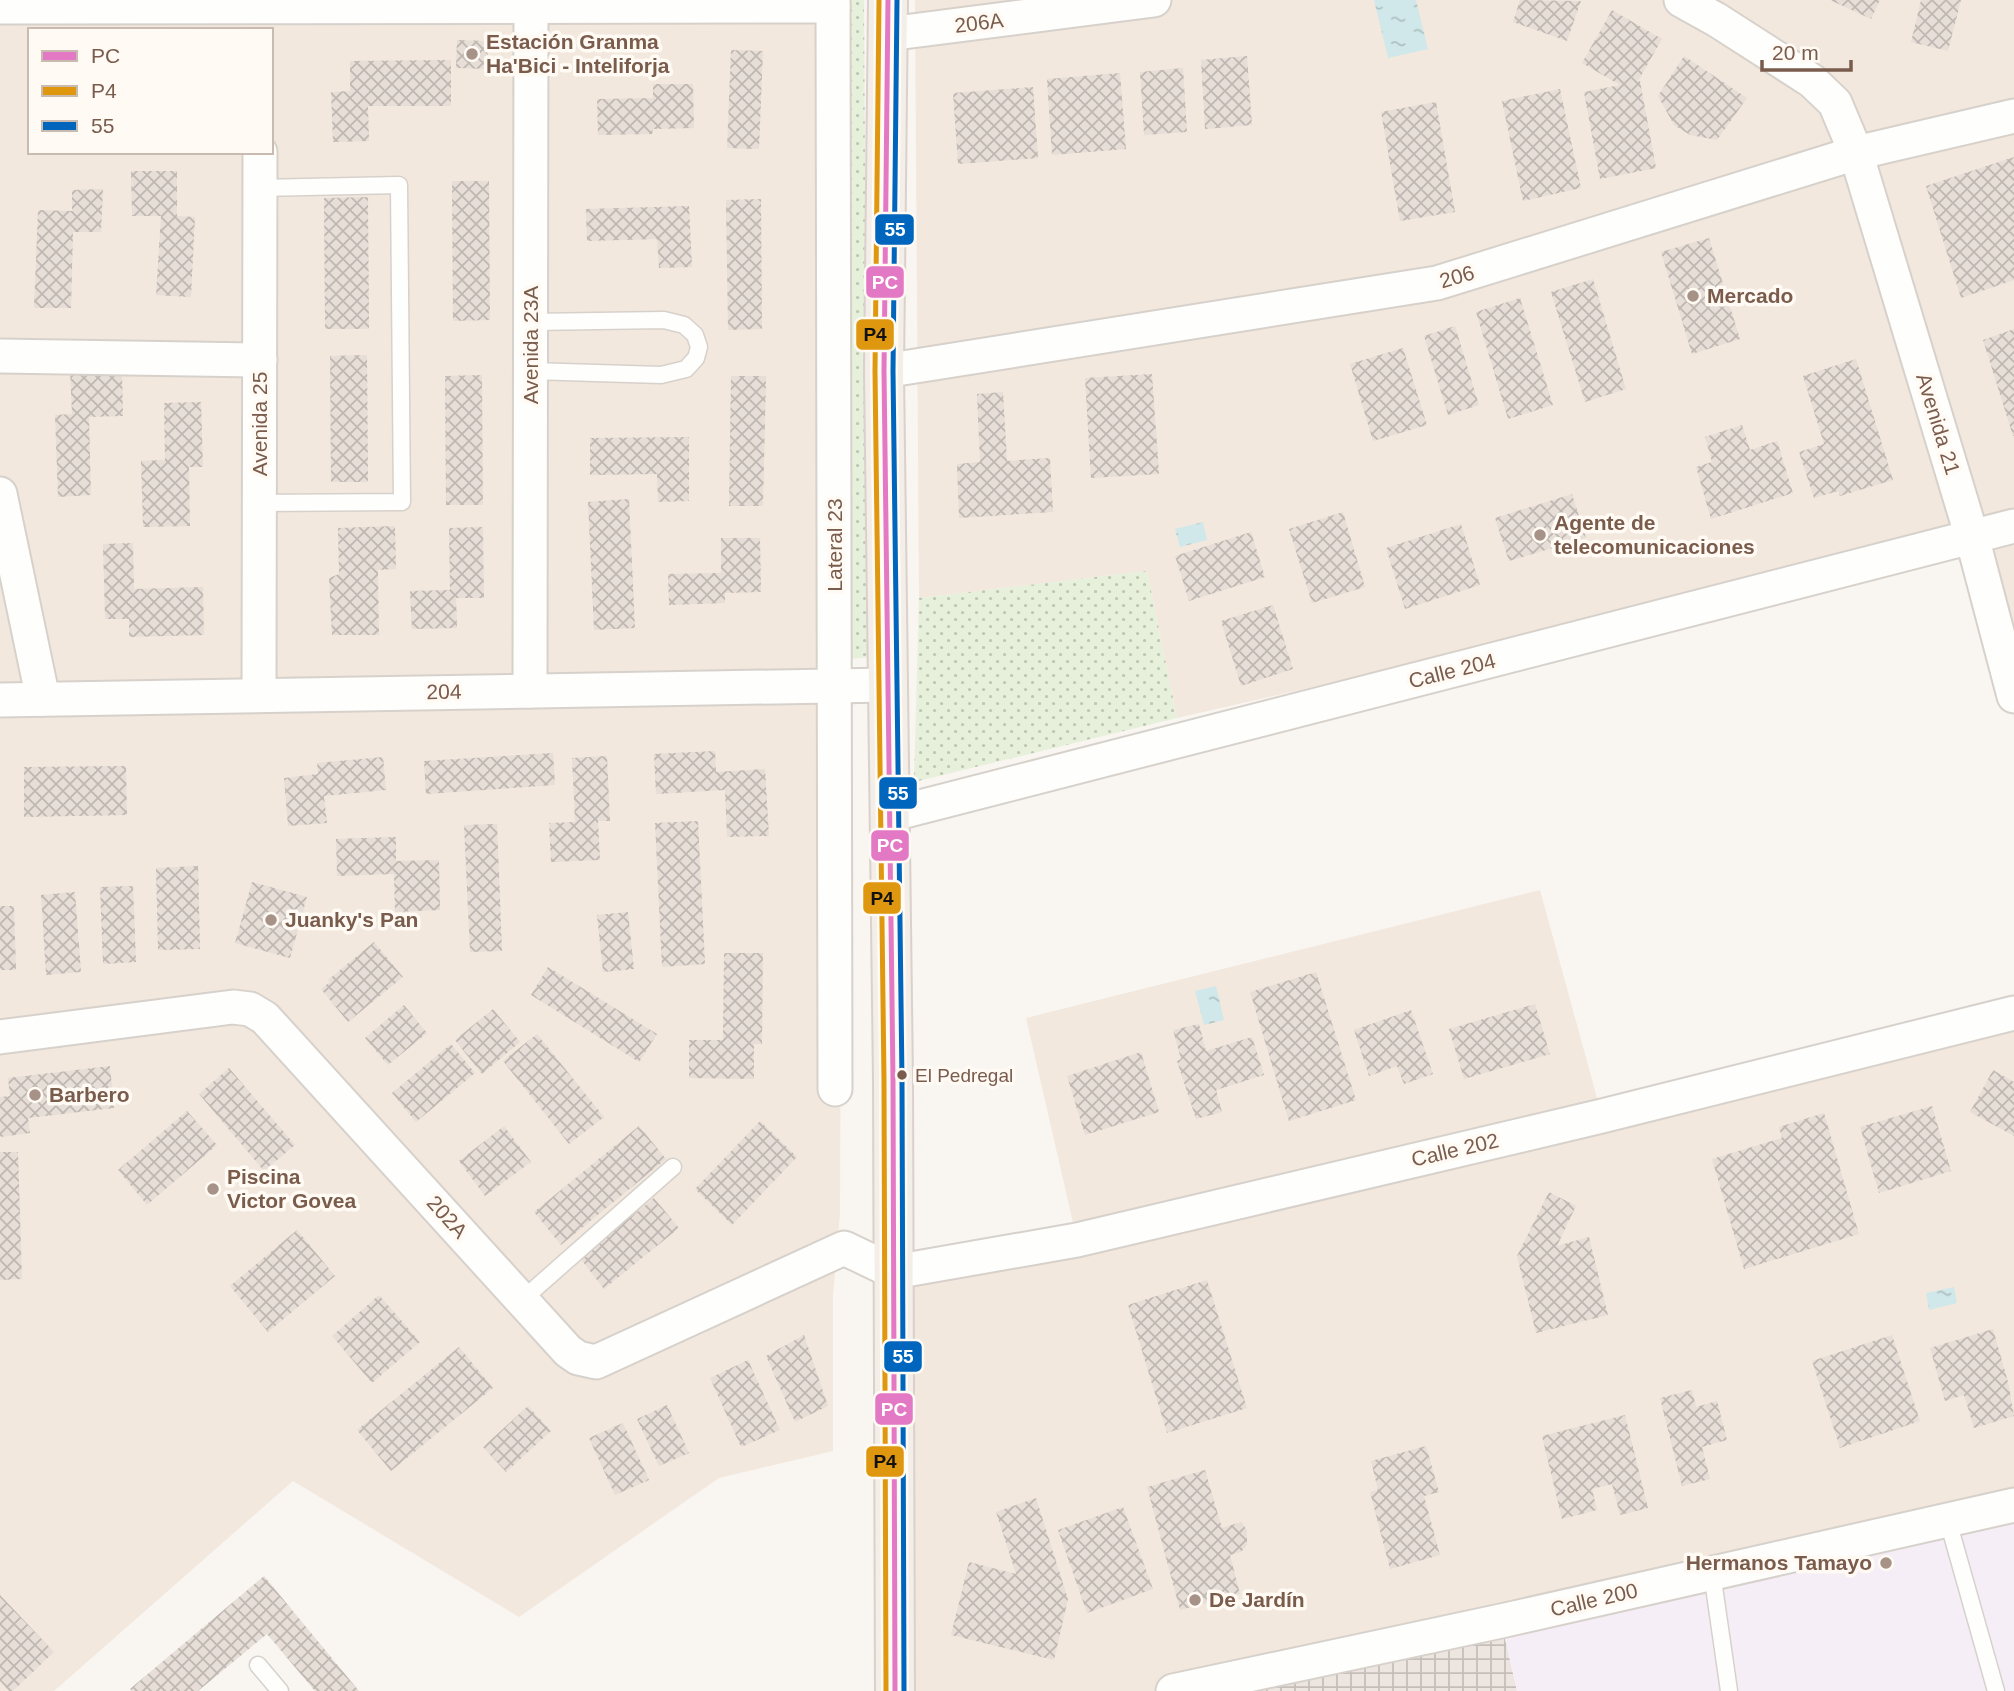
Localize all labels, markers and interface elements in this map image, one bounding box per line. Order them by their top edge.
street label: 206A [953,8,1005,37]
legend [28,28,273,154]
scale bar [1762,28,1851,72]
place label: Estación Granma Ha'Bici - Inteliforja [486,30,670,77]
text: 20 m [1772,41,1819,64]
text: PC [91,44,120,67]
marker: Estación Granma Ha'Bici - Inteliforja [464,46,480,62]
text: P4 [91,79,117,102]
text: 55 [91,114,114,137]
line badge: 55 [874,213,915,246]
text: 55 [884,219,906,240]
street label: 206 [1437,261,1477,292]
line badge: PC [865,265,905,299]
text: PC [872,272,898,293]
place label: Mercado [1707,284,1793,307]
street label: Avenida 23A [519,286,542,404]
marker: Mercado [1685,288,1701,304]
line badge: P4 [855,318,895,351]
text: P4 [863,324,887,345]
street label: Avenida 21 [1912,370,1965,477]
street label: Avenida 25 [248,372,271,476]
street label: Lateral 23 [823,498,846,592]
place label: Agente de telecomunicaciones [1554,511,1755,558]
marker: Agente de telecomunicaciones [1532,527,1548,543]
street label: Calle 204 [1406,649,1498,692]
street label: 204 [426,680,462,703]
line badge: 55 [878,776,918,810]
text: 55 [887,783,909,804]
line badge: PC [870,829,910,862]
text: PC [877,835,903,856]
line badge: P4 [862,881,902,915]
text: P4 [870,888,894,909]
place label: Juanky's Pan [285,908,418,931]
marker: Juanky's Pan [263,912,279,928]
place label: El Pedregal [915,1065,1013,1086]
marker: El Pedregal [895,1068,909,1082]
place label: Barbero [49,1083,130,1106]
marker: Barbero [27,1087,43,1103]
street label: Calle 202 [1409,1128,1501,1171]
place label: Piscina Victor Govea [227,1165,356,1212]
marker: Piscina Victor Govea [205,1181,221,1197]
street label: 202A [422,1191,472,1243]
line badge: 55 [883,1340,923,1373]
text: 55 [892,1346,914,1367]
line badge: PC [874,1392,914,1426]
text: PC [881,1399,907,1420]
line badge: P4 [865,1445,905,1478]
text: P4 [873,1451,897,1472]
place label: Hermanos Tamayo [1686,1551,1872,1574]
marker: Hermanos Tamayo [1878,1555,1894,1571]
street label: Calle 200 [1548,1578,1640,1621]
place label: De Jardín [1209,1588,1305,1611]
marker: De Jardín [1187,1592,1203,1608]

